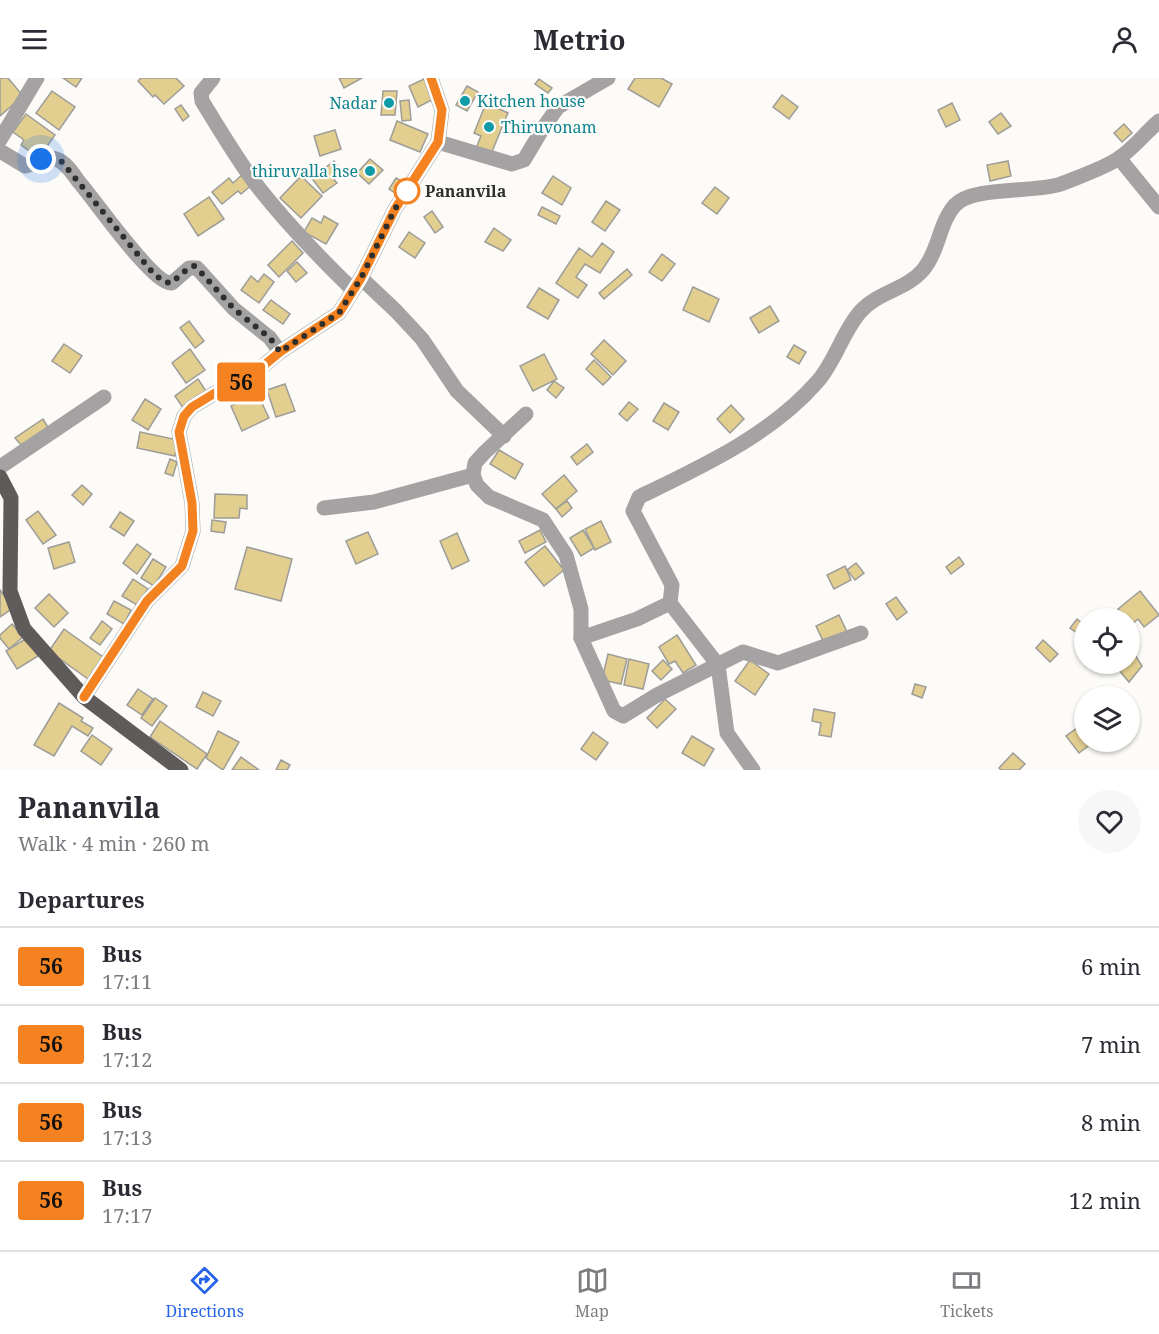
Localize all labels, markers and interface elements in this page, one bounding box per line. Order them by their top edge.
text: Metrio [533,21,626,58]
icon: menu [18,23,51,56]
icon: person [1108,23,1141,56]
place label: Kitchen house [477,90,585,112]
place label: Nadar [329,92,377,114]
marker: Kitchen house [458,94,472,108]
marker: Nadar [382,96,396,110]
place label: Thiruvonam [501,116,597,138]
marker: Thiruvonam [482,120,496,134]
your location [26,144,56,174]
place label: thiruvalla hse [252,160,358,182]
marker: thiruvalla hse [363,164,377,178]
marker: Pananvila [394,178,420,204]
place label: Pananvila [425,180,507,202]
line badge: 56 [214,362,268,402]
text: 56 [229,368,253,396]
map controls [1074,608,1140,752]
button: locate [1074,608,1140,674]
button: layers [1074,686,1140,752]
text: Pananvila [18,788,160,826]
button: heart [1078,790,1141,853]
text: Walk · 4 min · 260 m [18,830,210,857]
text: Departures [18,884,145,914]
text: Bus [102,938,142,968]
text: 6 min [1081,951,1141,981]
text: 56 [39,952,63,980]
text: 17:11 [102,968,152,995]
text: Bus [102,1016,142,1046]
text: 7 min [1081,1029,1141,1059]
text: 56 [39,1030,63,1058]
text: 17:12 [102,1046,152,1073]
text: Bus [102,1094,142,1124]
text: 8 min [1081,1107,1141,1137]
text: 56 [39,1108,63,1136]
text: 17:13 [102,1124,152,1151]
text: Bus [102,1172,142,1202]
text: 12 min [1069,1185,1141,1215]
text: 56 [39,1186,63,1214]
text: 17:17 [102,1202,152,1229]
tab: Directions [166,1264,244,1322]
tab: Map [575,1264,609,1322]
tab: Tickets [940,1264,993,1322]

